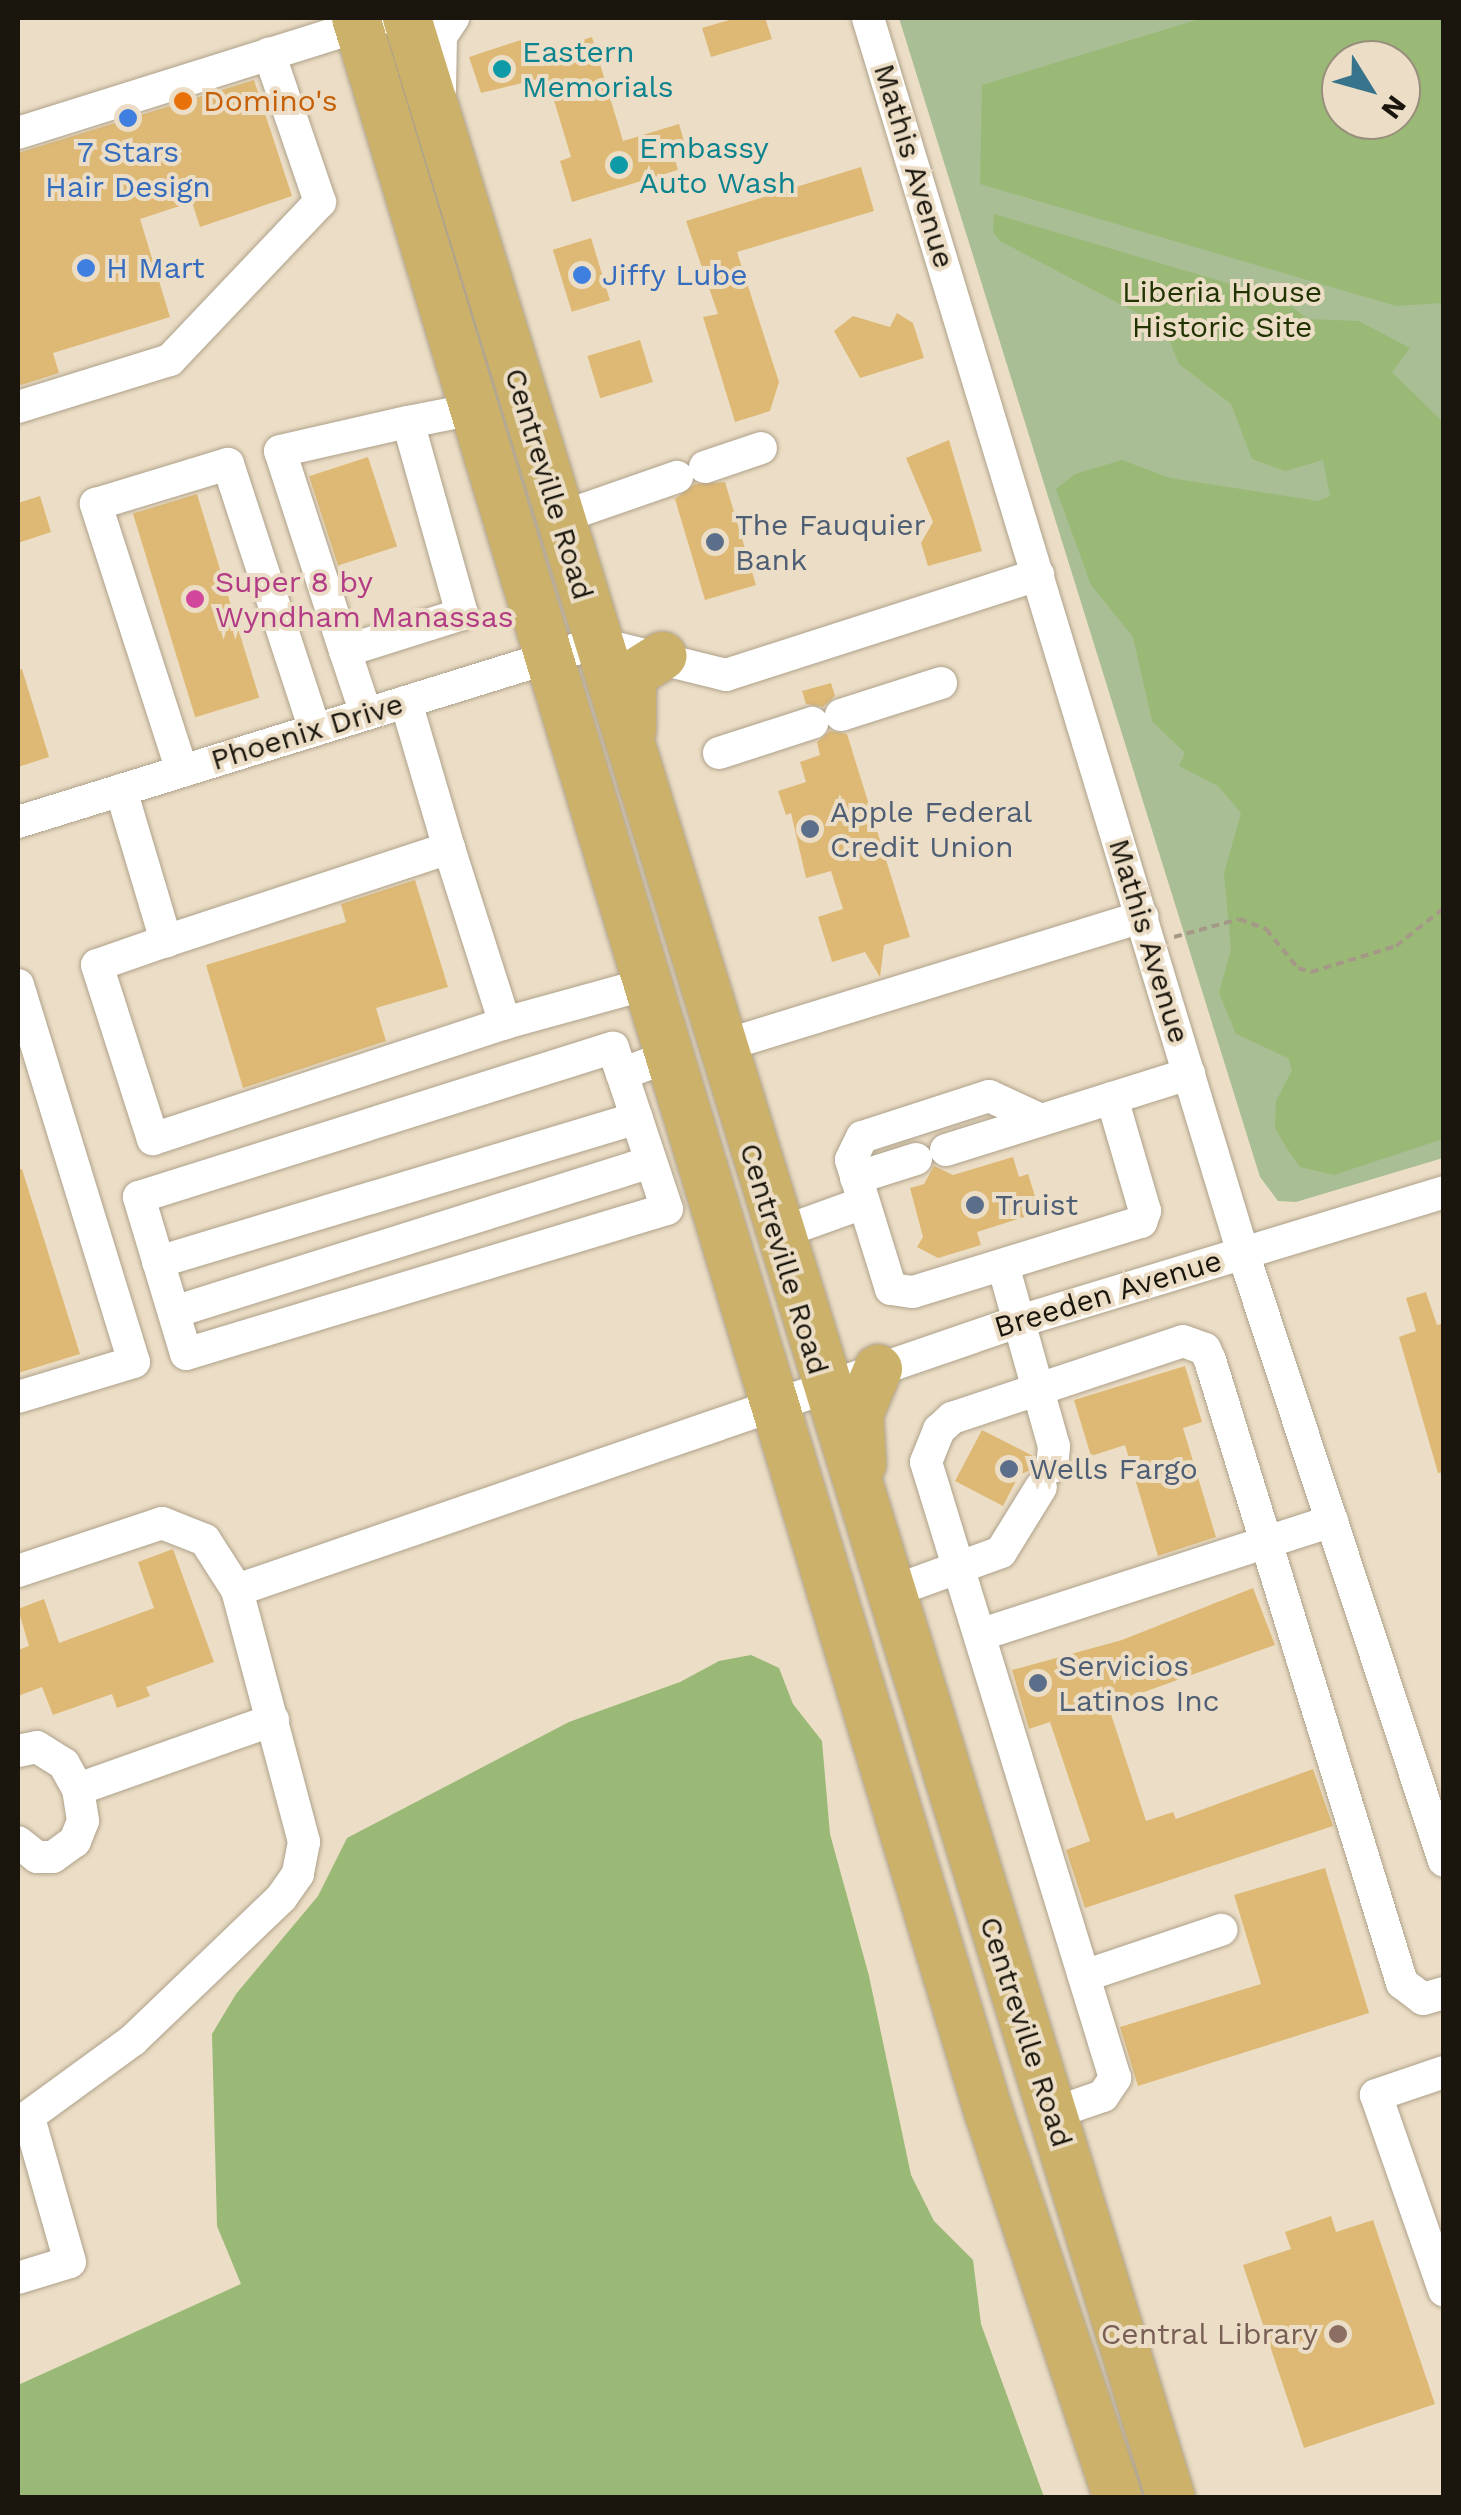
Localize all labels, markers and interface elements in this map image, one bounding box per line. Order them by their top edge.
place label: Eastern Memorials [522,34,673,104]
north arrow [1321,40,1421,140]
marker: Eastern Memorials [491,58,513,80]
street label: Mathis Avenue [866,59,962,273]
place label: Domino's [203,83,338,119]
text: N [1374,89,1413,125]
marker: Domino's [172,90,194,112]
marker: 7 Stars Hair Design [117,107,139,129]
place label: Embassy Auto Wash [639,130,797,200]
place label: 7 Stars Hair Design [45,134,211,204]
marker: Embassy Auto Wash [608,154,630,176]
place label: H Mart [106,250,205,286]
marker: H Mart [75,257,97,279]
place label: Jiffy Lube [602,257,748,293]
marker: Jiffy Lube [571,264,593,286]
park label: Liberia House Historic Site [1122,274,1322,344]
street label: Centreville Road [497,364,601,604]
place label: The Fauquier Bank [735,507,926,578]
marker: The Fauquier Bank [704,531,726,553]
place label: Super 8 by Wyndham Manassas [215,564,513,634]
marker: Super 8 by Wyndham Manassas [184,588,206,610]
street label: Phoenix Drive [206,686,408,778]
place label: Apple Federal Credit Union [830,794,1032,864]
marker: Apple Federal Credit Union [799,818,821,840]
street label: Mathis Avenue [1101,834,1197,1048]
street label: Centreville Road [732,1139,836,1379]
place label: Truist [995,1187,1078,1223]
marker: Truist [964,1194,986,1216]
street label: Breeden Avenue [989,1242,1227,1346]
place label: Wells Fargo [1029,1451,1198,1487]
marker: Wells Fargo [998,1458,1020,1480]
place label: Servicios Latinos Inc [1058,1648,1220,1718]
marker: Servicios Latinos Inc [1027,1672,1049,1694]
street label: Centreville Road [972,1912,1080,2152]
place label: Central Library [1100,2316,1318,2352]
marker: Central Library [1327,2323,1349,2345]

